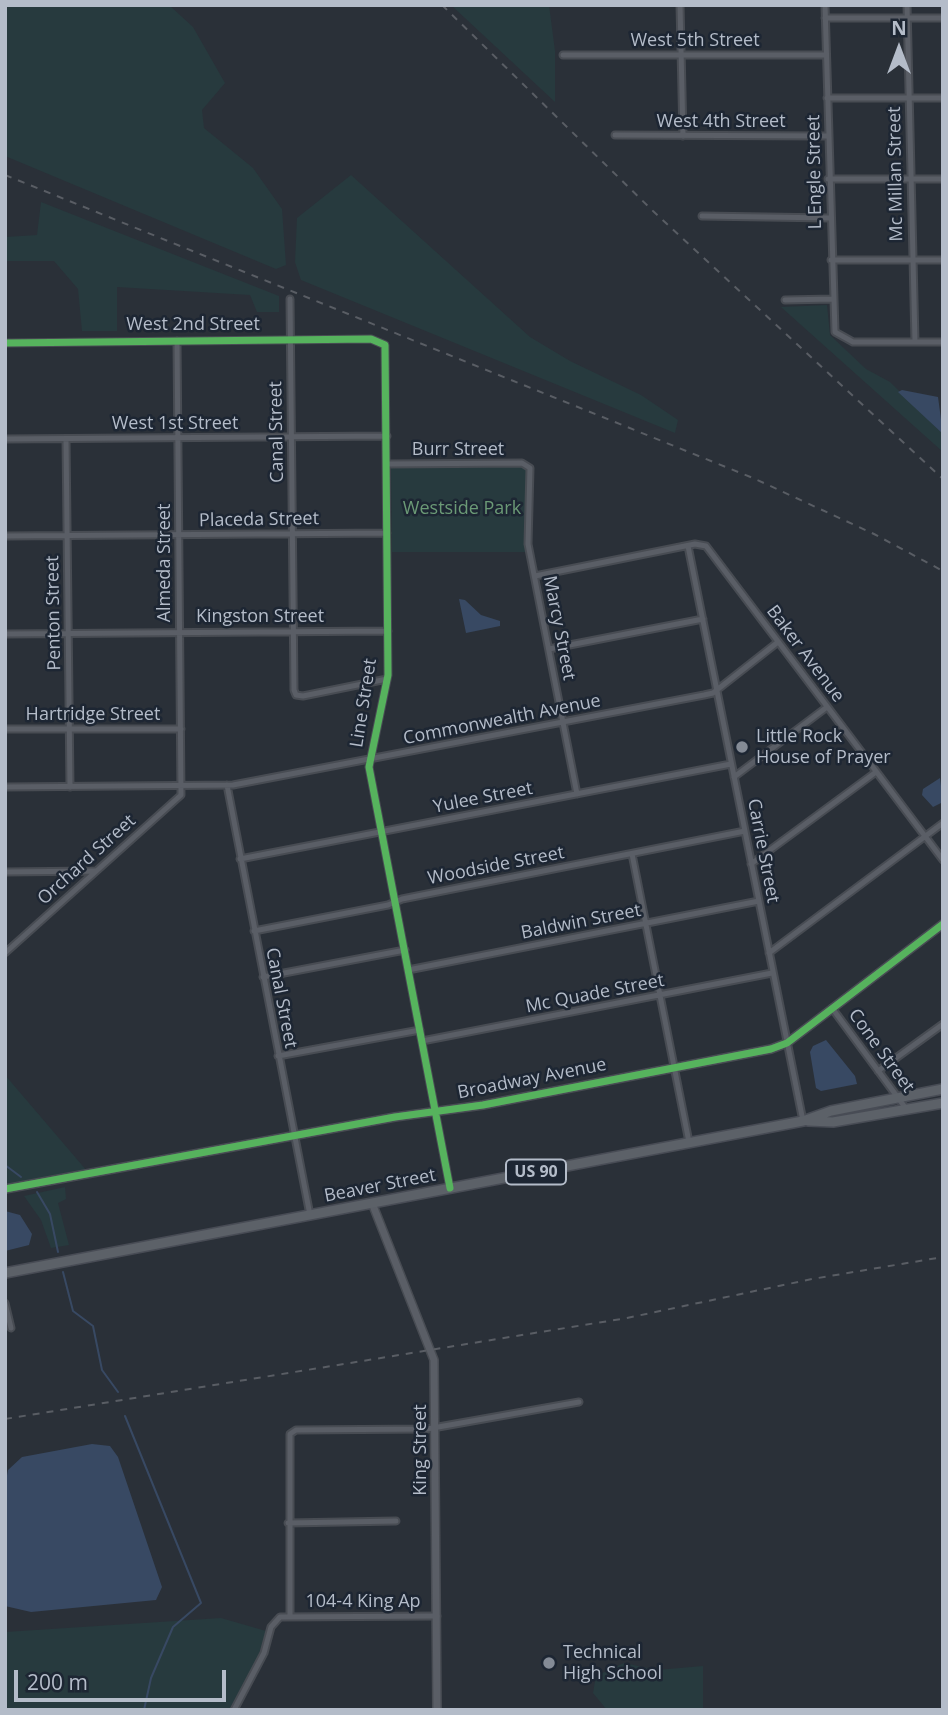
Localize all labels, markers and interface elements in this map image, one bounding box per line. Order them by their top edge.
north arrow [864,14,934,84]
text: N [891,15,907,41]
street label: West 5th Street [630,30,760,52]
street label: Mc Millan Street [884,106,908,242]
street label: West 4th Street [656,111,786,133]
street label: L Engle Street [803,115,827,229]
street label: West 2nd Street [126,314,260,336]
street label: Canal Street [265,381,289,483]
street label: West 1st Street [112,413,238,435]
street label: Burr Street [412,439,504,461]
park label: Westside Park [403,498,521,520]
street label: Almeda Street [154,504,176,622]
street label: Placeda Street [199,508,319,532]
street label: Penton Street [42,555,66,671]
street label: Marcy Street [538,574,580,682]
street label: Baker Avenue [762,601,848,707]
street label: Kingston Street [196,606,324,628]
street label: Line Street [346,657,382,749]
street label: Commonwealth Avenue [401,690,603,750]
street label: Hartridge Street [26,704,160,726]
place label: Little Rock House of Prayer [756,726,891,768]
marker: Little Rock House of Prayer [734,739,750,755]
street label: Yulee Street [431,778,535,818]
street label: Carrie Street [742,797,784,905]
street label: Orchard Street [34,810,140,910]
street label: Woodside Street [426,842,566,890]
street label: Baldwin Street [519,900,643,944]
street label: Canal Street [261,946,301,1050]
street label: Mc Quade Street [524,970,666,1018]
street label: Cone Street [843,1005,919,1097]
street label: Broadway Avenue [456,1054,608,1104]
road number: US 90 [506,1160,566,1184]
street label: Beaver Street [322,1165,438,1207]
street label: King Street [410,1404,432,1496]
street label: 104-4 King Ap [305,1591,421,1613]
place label: Technical High School [563,1642,662,1684]
marker: Technical High School [541,1655,557,1671]
scale bar [18,1656,229,1700]
text: 200 m [27,1668,88,1696]

